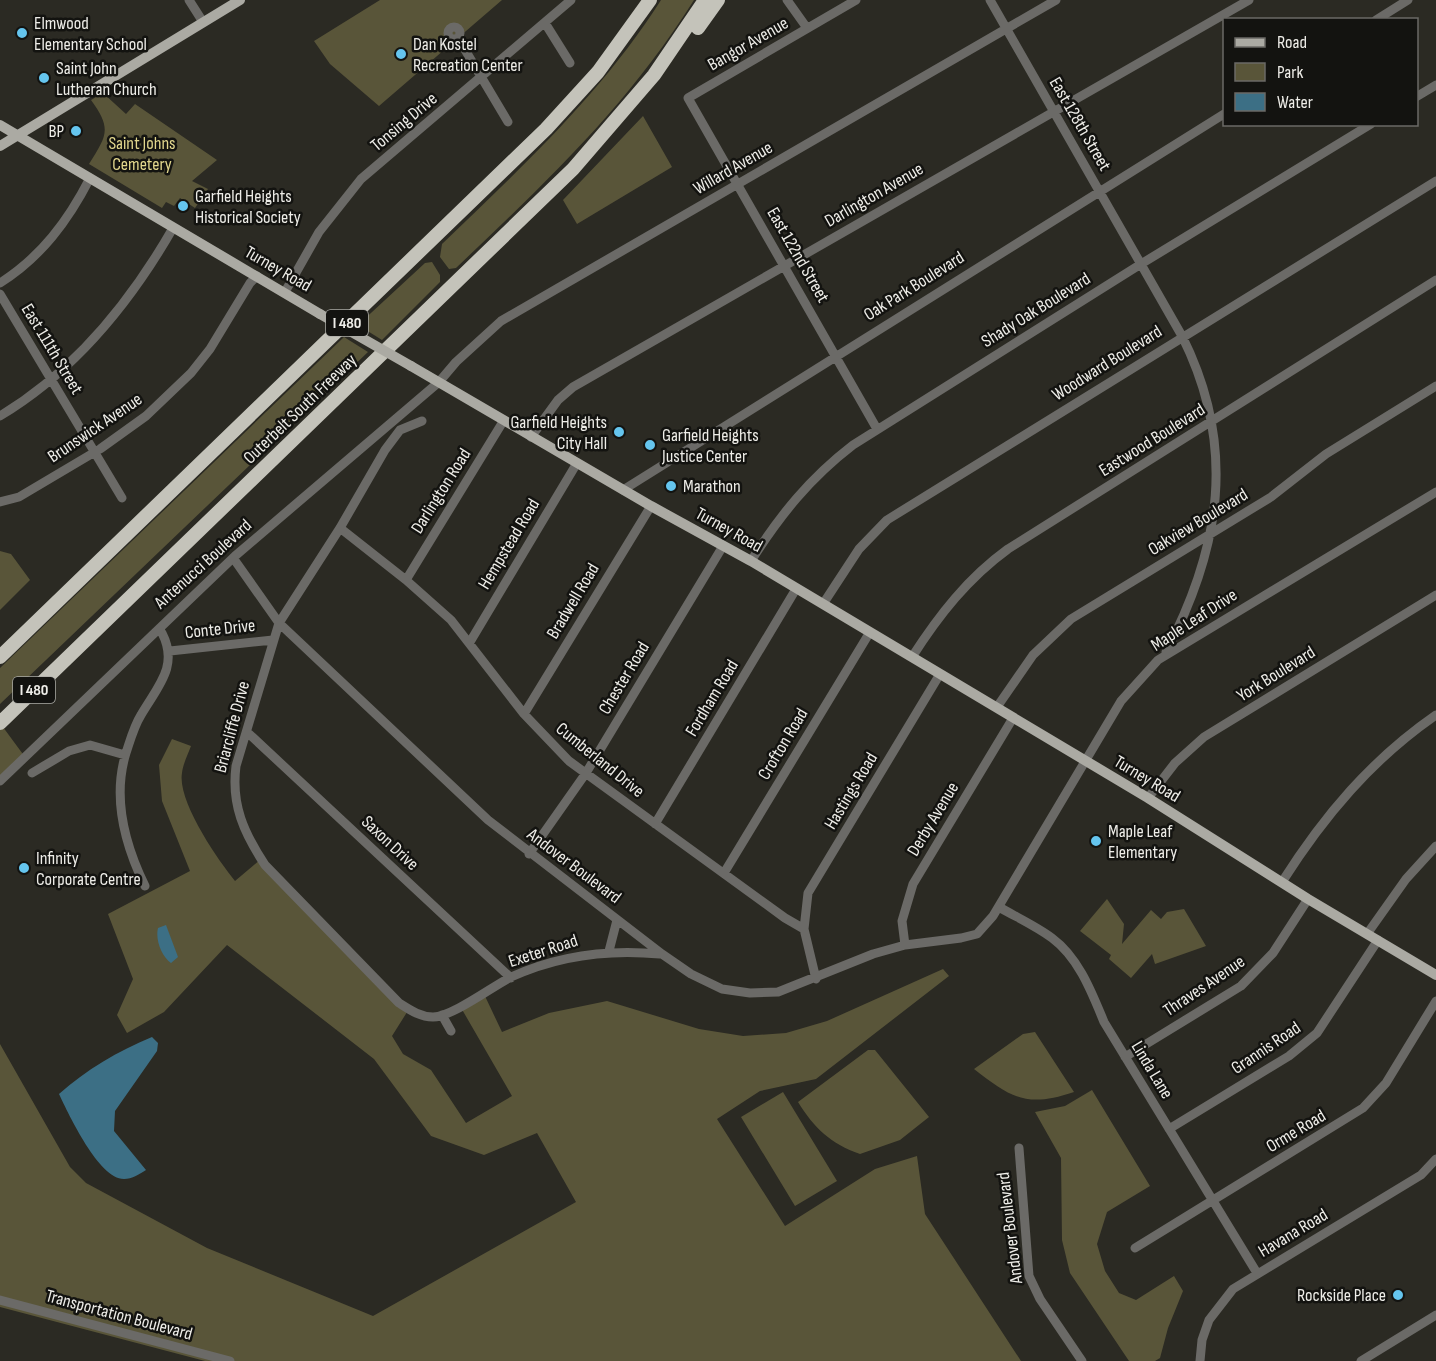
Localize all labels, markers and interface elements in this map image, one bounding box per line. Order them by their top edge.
place label: Elmwood Elementary School [34,13,147,55]
street label: Bangor Avenue [704,13,792,75]
legend [1223,18,1418,126]
marker: Elmwood Elementary School [15,26,29,40]
text: Road [1277,32,1307,53]
place label: Dan Kostel Recreation Center [413,34,523,76]
marker: Dan Kostel Recreation Center [394,47,408,61]
place label: Saint John Lutheran Church [56,58,157,100]
text: Park [1277,62,1303,83]
marker: Saint John Lutheran Church [37,71,51,85]
street label: East 128th Street [1045,73,1116,175]
street label: Tonsing Drive [367,88,441,156]
text: Water [1277,92,1313,113]
place label: BP [48,121,64,142]
marker: BP [69,124,83,138]
park label: Saint Johns Cemetery [108,133,176,175]
street label: Willard Avenue [690,137,776,199]
street label: Darlington Avenue [821,158,927,232]
place label: Garfield Heights Historical Society [195,186,301,228]
marker: Garfield Heights Historical Society [176,199,190,213]
street label: East 122nd Street [762,204,834,307]
street label: Turney Road [241,242,315,296]
street label: Oak Park Boulevard [860,247,968,325]
street label: Shady Oak Boulevard [978,268,1094,352]
street label: East 111th Street [17,300,87,398]
road number: I 480 [326,310,368,336]
street label: Woodward Boulevard [1048,321,1166,405]
street label: Outerbelt South Freeway [239,350,361,468]
street label: Brunswick Avenue [44,389,146,467]
street label: Eastwood Boulevard [1095,399,1209,481]
place label: Garfield Heights City Hall [510,412,607,454]
marker: Garfield Heights City Hall [612,425,626,439]
place label: Garfield Heights Justice Center [661,425,759,467]
marker: Garfield Heights Justice Center [643,438,657,452]
street label: Darlington Road [407,445,475,537]
place label: Marathon [683,476,741,497]
marker: Marathon [664,479,678,493]
street label: Oakview Boulevard [1144,484,1252,560]
street label: Hempstead Road [474,495,544,593]
street label: Turney Road [692,503,766,557]
street label: Antenucci Boulevard [149,515,256,614]
street label: Bradwell Road [542,560,604,642]
street label: Maple Leaf Drive [1147,584,1241,656]
street label: Conte Drive [184,615,256,643]
street label: Chester Road [594,638,654,718]
street label: York Boulevard [1233,642,1319,706]
street label: Fordham Road [681,656,743,740]
road number: I 480 [13,677,55,703]
street label: Briarcliffe Drive [210,679,254,775]
street label: Crofton Road [754,705,812,783]
street label: Cumberland Drive [552,718,648,802]
street label: Hastings Road [820,749,882,833]
street label: Turney Road [1110,751,1184,807]
street label: Derby Avenue [903,778,963,860]
street label: Saxon Drive [357,811,423,875]
place label: Maple Leaf Elementary [1108,821,1177,863]
street label: Andover Boulevard [522,823,625,908]
marker: Maple Leaf Elementary [1089,834,1103,848]
place label: Infinity Corporate Centre [36,848,141,890]
marker: Infinity Corporate Centre [17,861,31,875]
street label: Exeter Road [506,930,580,972]
street label: Thraves Avenue [1159,951,1249,1021]
street label: Grannis Road [1227,1017,1305,1079]
street label: Linda Lane [1127,1037,1177,1103]
street label: Orme Road [1262,1105,1330,1157]
street label: Andover Boulevard [993,1171,1027,1286]
street label: Havana Road [1255,1204,1331,1262]
street label: Transportation Boulevard [43,1285,195,1345]
place label: Rockside Place [1297,1285,1386,1306]
marker: Rockside Place [1391,1288,1405,1302]

